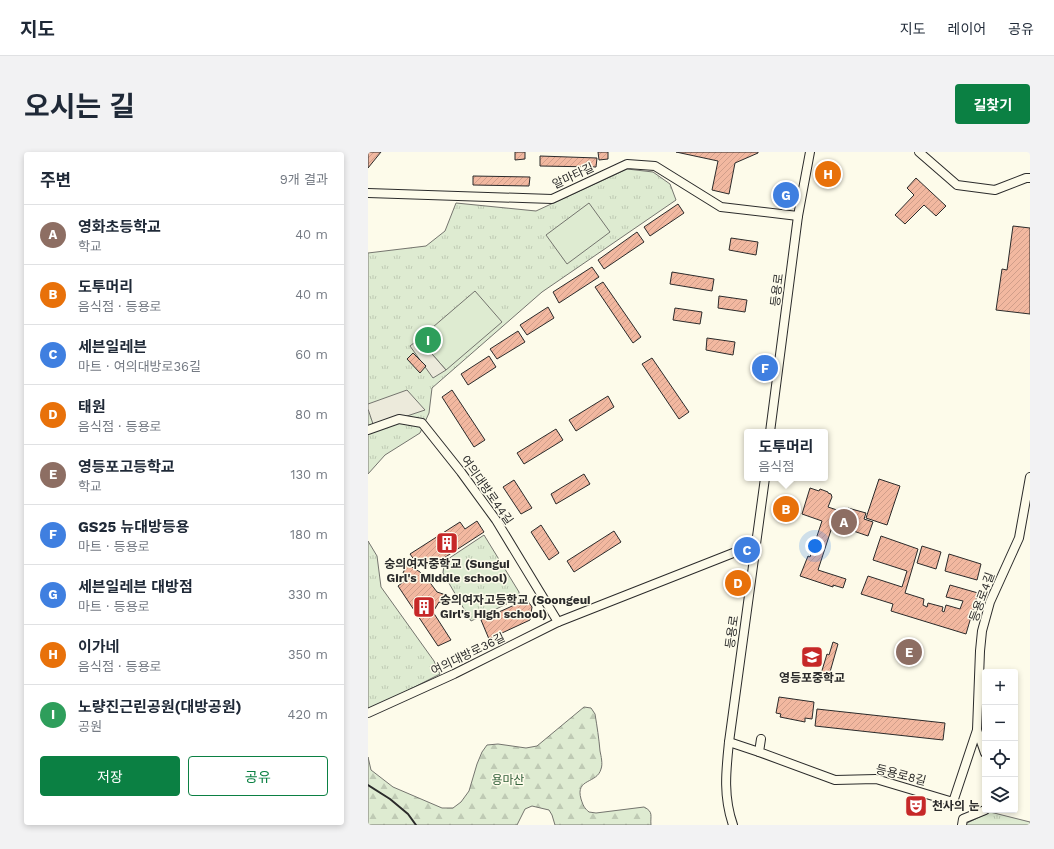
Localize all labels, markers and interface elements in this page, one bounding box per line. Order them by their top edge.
text: 지도 [20,18,55,41]
text: 지도 [900,21,926,37]
text: 레이어 [948,21,986,37]
text: 공유 [1008,21,1034,37]
button: 길찾기 [955,84,1030,124]
text: 오시는 길 [24,90,135,123]
pin: H [815,159,841,189]
street label: 알마타길 [550,160,596,192]
text: 주변 [40,170,71,190]
text: 9개 결과 [280,172,328,187]
pin: G [773,180,799,210]
text: 영화초등학교 [78,218,161,236]
text: A [49,227,57,242]
text: 40 m [295,227,328,242]
text: 학교 [78,239,102,254]
street label: 등용로 [768,273,786,307]
text: 도투머리 [78,278,133,296]
text: B [49,287,57,302]
text: 40 m [295,287,328,302]
text: 음식점 · 등용로 [78,299,162,314]
pin: I [415,325,441,355]
text: 세븐일레븐 [78,338,147,356]
text: C [49,347,57,362]
text: 60 m [295,347,328,362]
pin: F [752,353,778,383]
text: 마트 · 여의대방로36길 [78,359,201,374]
text: 태원 [78,398,106,416]
text: D [48,407,58,422]
text: 80 m [295,407,328,422]
text: 음식점 · 등용로 [78,419,162,434]
popup [744,429,828,481]
text: 도투머리 [758,438,814,456]
street label: 여의대방로44길 [458,453,516,527]
text: 영등포고등학교 [78,458,175,476]
text: 음식점 [758,459,794,474]
text: E [49,467,57,482]
text: 130 m [290,467,328,482]
text: 학교 [78,479,102,494]
pin: B [773,494,799,524]
pin: A [831,507,857,537]
text: GS25 뉴대방등용 [78,518,190,536]
text: F [49,527,57,542]
text: 180 m [290,527,328,542]
building icon: 숭의여자중학교 (Sungui Girl's Middle school) [434,530,460,556]
pin: C [734,535,760,565]
your location [805,536,825,556]
text: 마트 · 등용로 [78,539,150,554]
place label: 숭의여자중학교 (Sungui Girl's Middle school) [384,557,510,585]
pin: D [725,568,751,598]
street label: 등용로4길 [967,570,997,624]
text: 세븐일레븐 대방점 [78,578,193,596]
text: G [48,587,58,602]
text: 330 m [288,587,328,602]
place label: 숭의여자고등학교 (Soongeui Girl's High school) [440,593,591,621]
building icon: 숭의여자고등학교 (Soongeui Girl's High school) [411,594,437,620]
text: 마트 · 등용로 [78,599,150,614]
street label: 등용로 [723,615,741,649]
street label: 여의대방로36길 [429,630,507,678]
pin: E [896,637,922,667]
text: 이가네 [78,638,119,656]
school or university icon: 영등포중학교 [799,644,825,670]
text: H [48,647,58,662]
text: 350 m [288,647,328,662]
text: 음식점 · 등용로 [78,659,162,674]
map controls [982,669,1018,813]
button: + [982,669,1018,705]
place label: 영등포중학교 [779,671,845,685]
text: 노량진근린공원(대방공원) [78,698,242,716]
button: − [982,705,1018,741]
text: I [51,707,55,722]
text: 420 m [288,707,328,722]
text: 공원 [78,719,102,734]
button: locate [982,741,1018,777]
button: 저장 [40,756,180,796]
button: 공유 [188,756,328,796]
street label: 등용로8길 [874,762,928,788]
park label: 용마산 [491,773,525,787]
button: layers [982,777,1018,813]
theatre icon: 천사의 눈 [903,793,929,819]
place label: 천사의 눈 [932,799,980,813]

